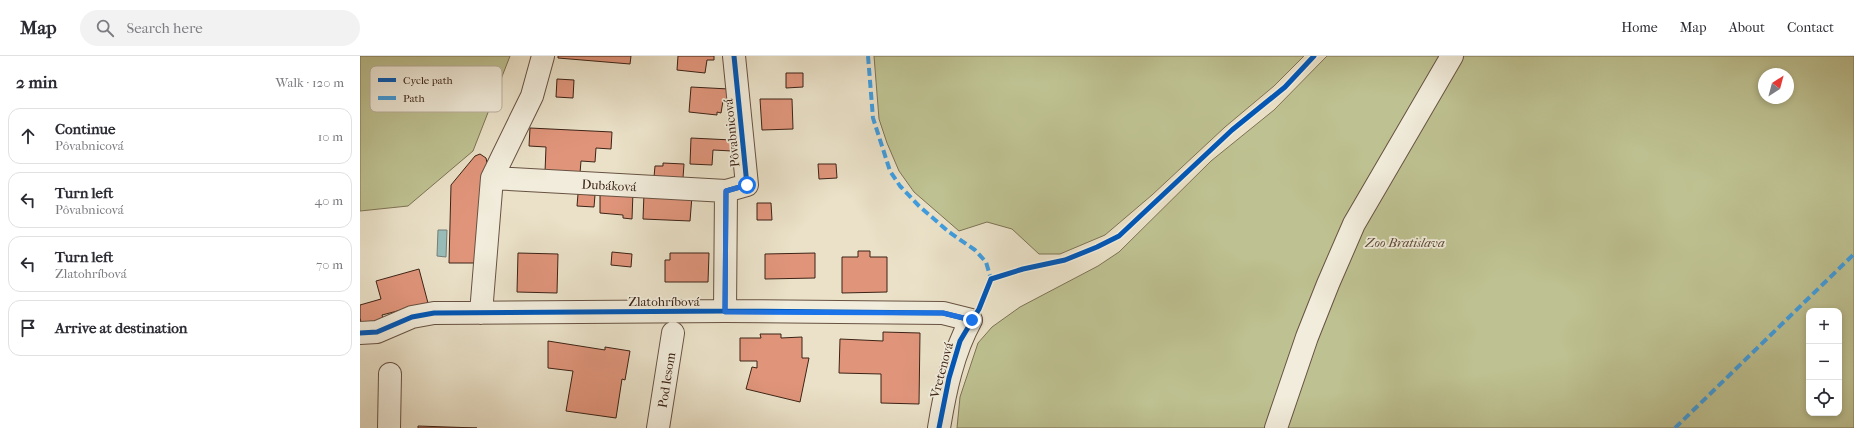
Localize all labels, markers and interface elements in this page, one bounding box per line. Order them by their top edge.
search box [80,10,360,46]
text: Map [20,17,56,39]
icon: search [94,17,116,39]
text: Search here [126,19,203,37]
text: Home [1621,19,1658,36]
text: Map [1680,19,1707,36]
text: About [1729,19,1765,36]
text: Contact [1787,19,1834,36]
legend [370,66,502,112]
north arrow [1758,68,1794,104]
text: 2 min [16,72,57,92]
text: Cycle path [403,74,454,87]
text: Walk · 120 m [276,75,344,90]
text: Path [403,92,426,105]
street label: Pôvabnicová [720,97,743,168]
text: Continue [55,120,115,138]
icon: ahead [17,125,39,147]
text: 10 m [318,129,343,144]
text: Pôvabnicová [55,138,124,153]
route start [738,176,756,194]
street label: Dubáková [581,177,638,194]
text: Turn left [55,184,113,202]
icon: left [17,189,39,211]
text: 40 m [315,193,343,208]
text: Pôvabnicová [55,202,124,217]
park label: Zoo Bratislava [1364,235,1445,250]
text: Turn left [55,248,113,266]
icon: left [17,253,39,275]
text: 70 m [316,257,343,272]
text: Zlatohríbová [55,266,127,281]
street label: Zlatohríbová [628,294,701,309]
map controls [1806,308,1842,416]
button: + [1806,308,1842,344]
route end [963,311,981,329]
icon: arrive [17,317,39,339]
text: Arrive at destination [55,319,187,337]
street label: Vretenová [927,340,956,401]
button: − [1806,344,1842,380]
street label: Pod lesom [655,351,678,409]
button: locate [1806,380,1842,416]

